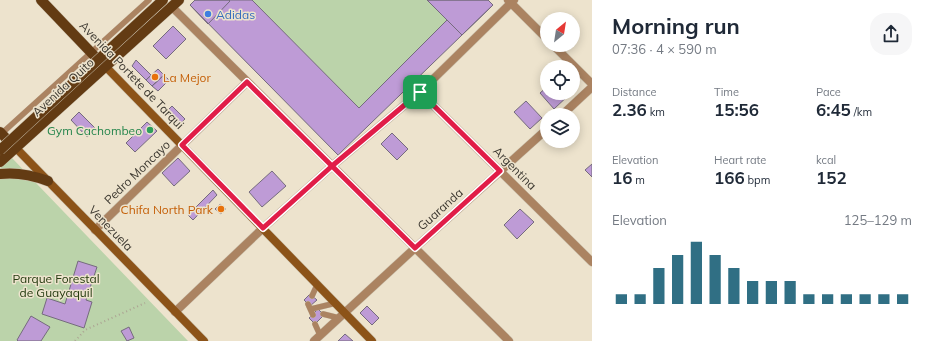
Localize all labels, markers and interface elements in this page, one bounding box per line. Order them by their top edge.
place label: Adidas [216,7,255,22]
marker: Adidas [203,9,213,19]
north arrow [540,12,580,52]
map controls [540,12,580,148]
text: Morning run [612,12,740,40]
button: share [870,13,912,55]
street label: Avenida Portete de Tarqui [77,18,187,132]
text: 07:36 · 4 × 590 m [612,41,717,57]
street label: Avenida Quito [29,55,97,119]
button: locate [540,60,580,100]
place label: La Mejor [163,70,211,85]
marker: La Mejor [150,72,160,82]
pin [403,75,437,109]
icon: arrive [409,81,431,103]
text: Distance [612,85,656,99]
text: Time [714,85,739,99]
text: Pace [816,85,841,99]
text: 2.36 [612,99,647,120]
text: 15:56 [714,99,759,120]
text: 6:45 [816,99,851,120]
text: km [647,105,665,119]
text: /km [851,105,872,119]
button: layers [540,108,580,148]
place label: Gym Cachombeo [47,123,142,138]
marker: Gym Cachombeo [145,125,155,135]
street label: Pedro Moncayo [101,137,173,207]
street label: Argentina [490,143,540,193]
text: Elevation [612,153,659,167]
text: Heart rate [714,153,766,167]
text: kcal [816,153,836,167]
text: 16 [612,167,632,188]
text: 166 [714,167,745,188]
text: 152 [816,167,847,188]
text: m [632,173,645,187]
text: bpm [745,173,770,187]
street label: Guaranda [414,185,466,233]
street label: Venezuela [86,202,136,254]
place label: Chifa North Park [120,202,214,217]
marker: Chifa North Park [216,204,226,214]
text: Elevation [612,212,667,228]
text: 125–129 m [844,212,912,228]
park label: Parque Forestal de Guayaquil [12,271,100,300]

